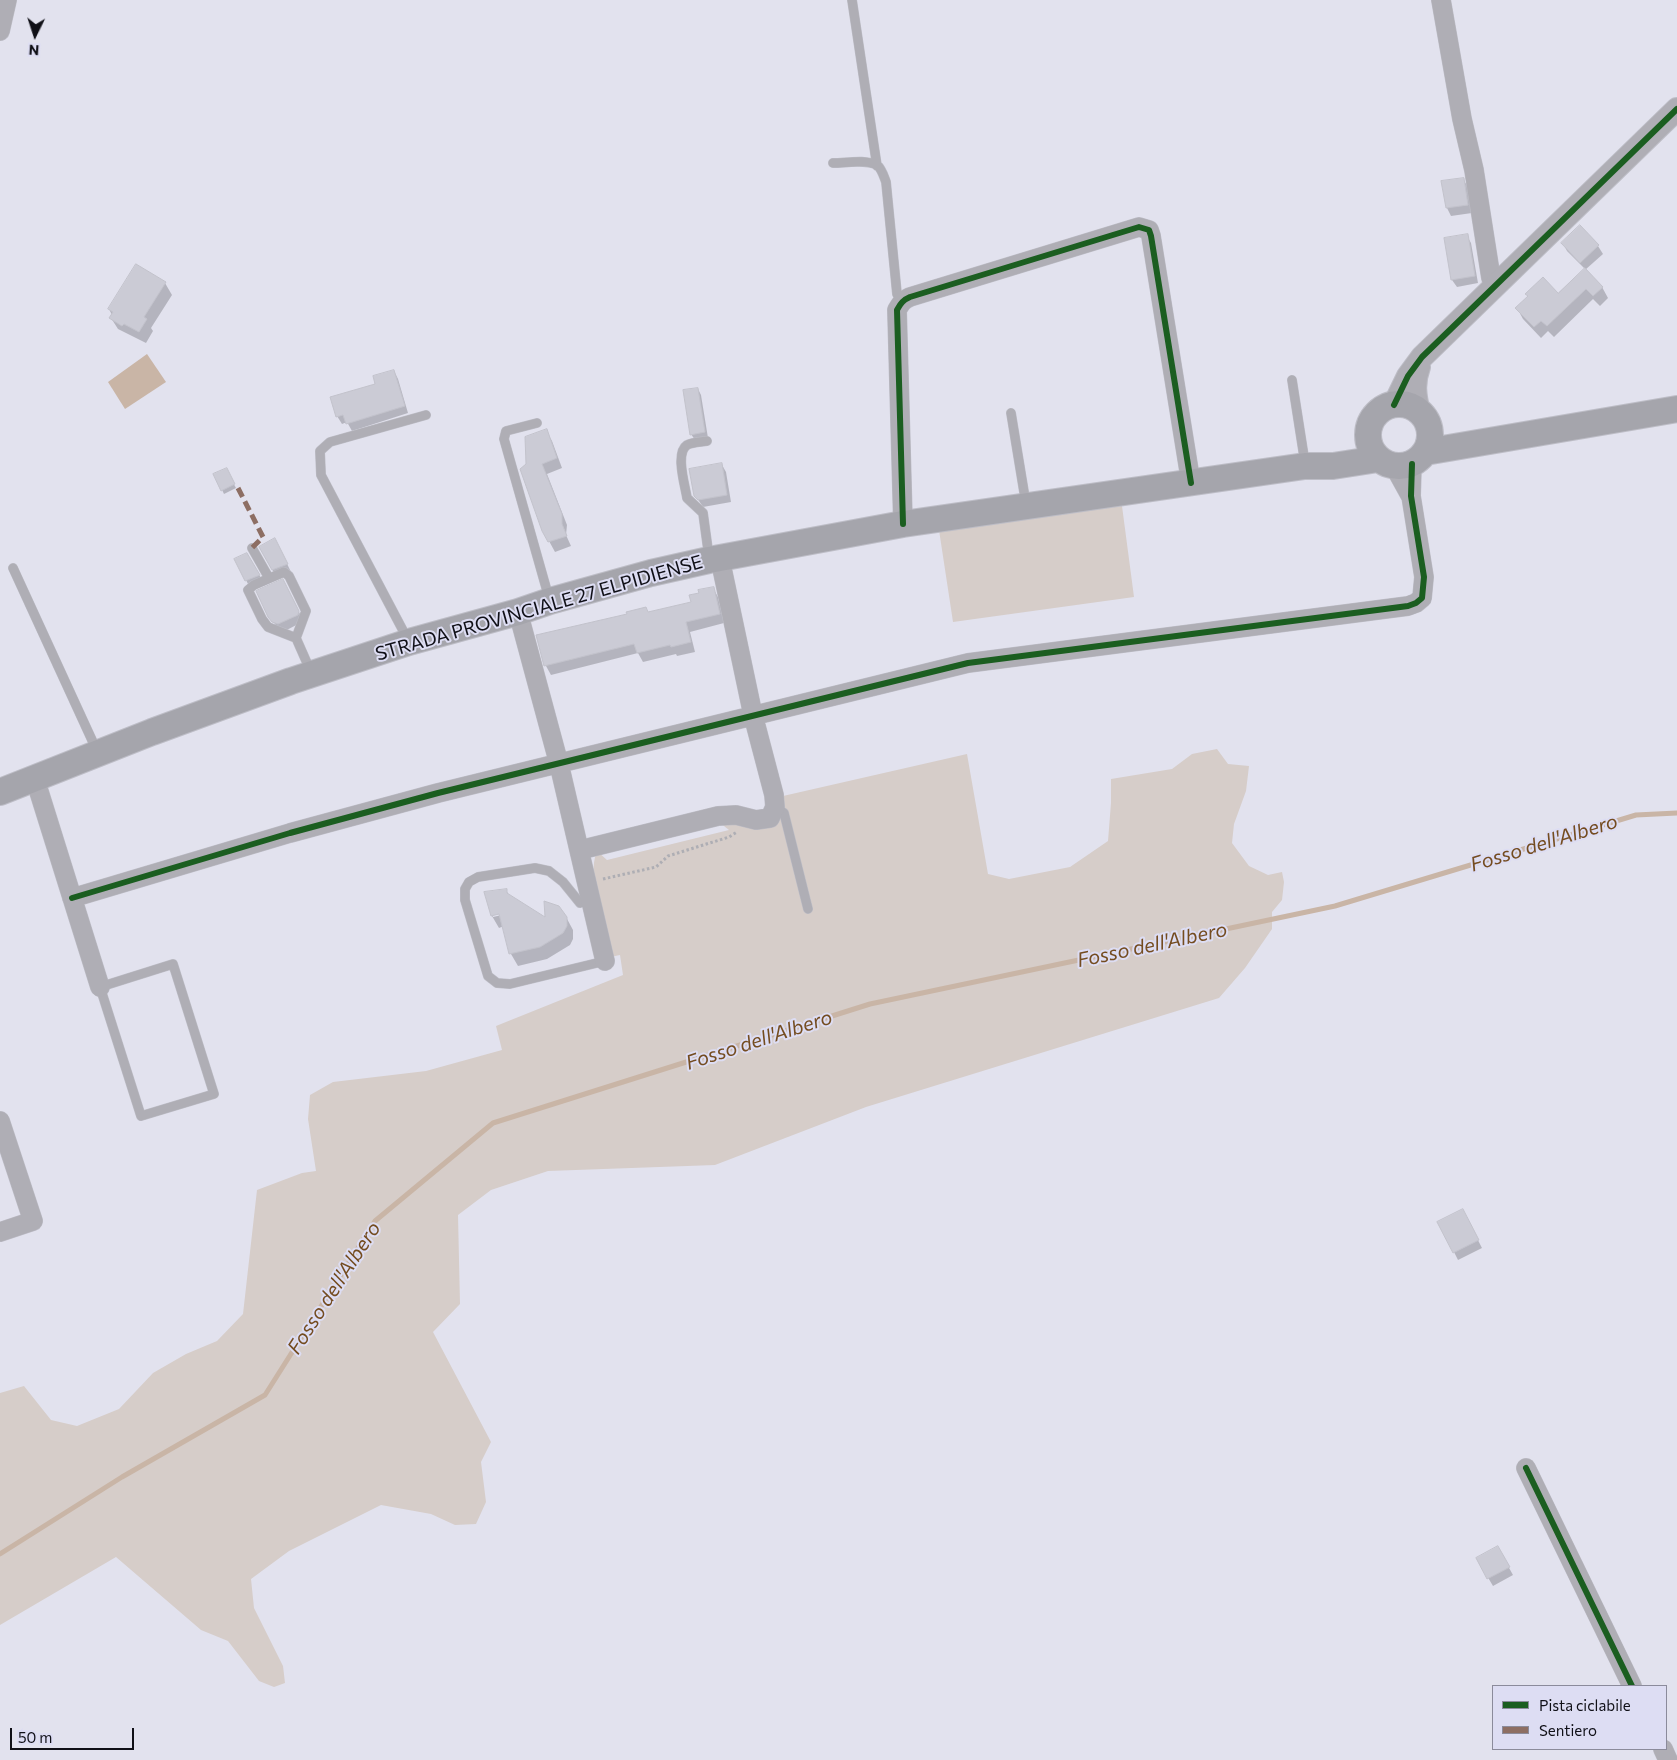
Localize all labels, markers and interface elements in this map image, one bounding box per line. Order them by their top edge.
north arrow [10,10,60,60]
text: N [28,42,40,59]
street label: STRADA PROVINCIALE 27 ELPIDIENSE [373,550,705,666]
water label: Fosso dell'Albero [1467,809,1621,877]
water label: Fosso dell'Albero [1075,917,1229,973]
water label: Fosso dell'Albero [683,1005,835,1075]
water label: Fosso dell'Albero [282,1217,386,1359]
legend [1492,1685,1667,1750]
text: Pista ciclabile [1539,1696,1631,1714]
scale bar [12,1718,136,1750]
text: Sentiero [1539,1721,1597,1739]
text: 50 m [18,1728,52,1746]

